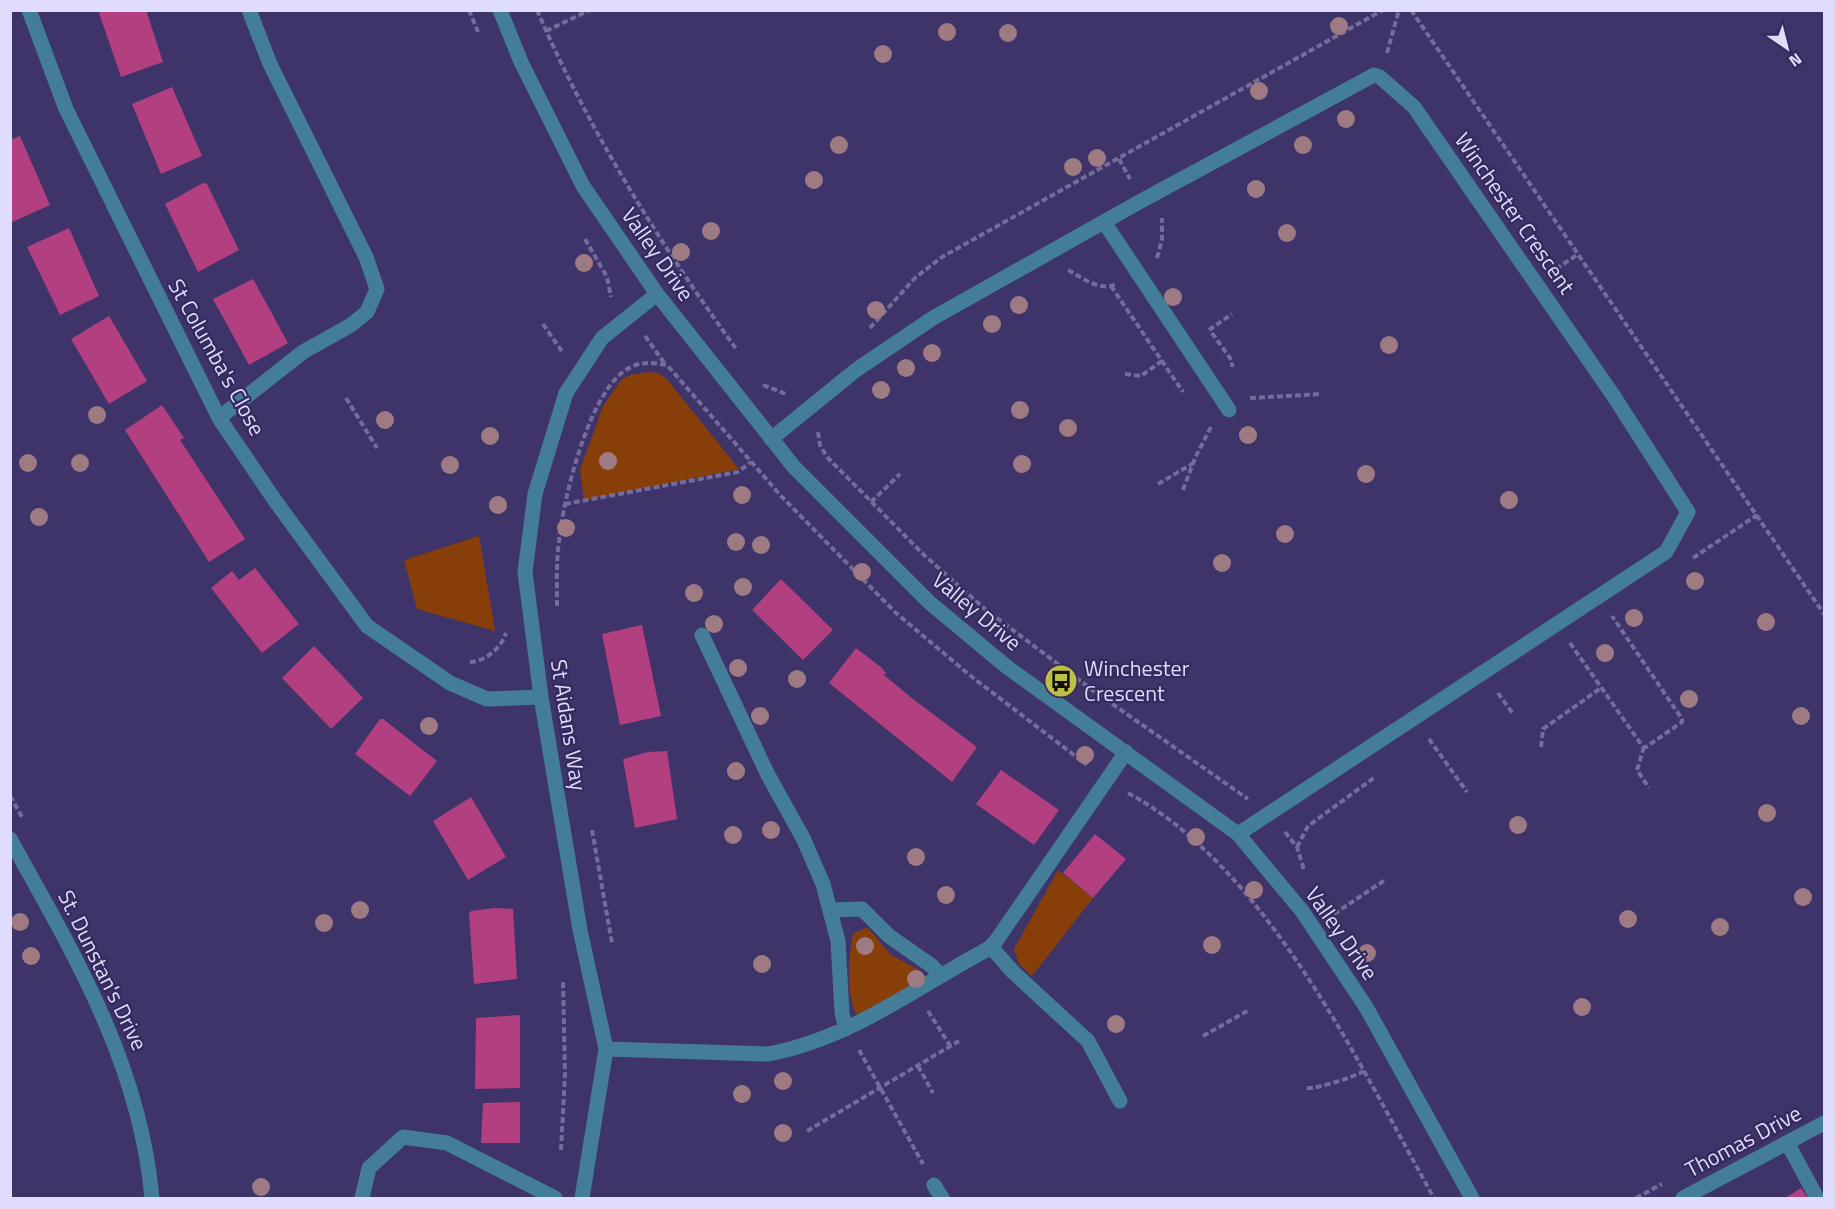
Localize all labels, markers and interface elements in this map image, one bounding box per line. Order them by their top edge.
north arrow [1757,18,1817,78]
text: N [1784,47,1807,73]
street label: Winchester Crescent [1446,125,1584,301]
street label: Valley Drive [613,200,703,308]
street label: St Columba's Close [160,272,274,442]
street label: Valley Drive [925,563,1029,659]
place label: Winchester Crescent [1084,651,1190,710]
street label: St Aidans Way [542,657,596,793]
bus stop icon: Winchester Crescent [1043,663,1079,699]
street label: Valley Drive [1297,879,1387,987]
street label: St. Dunstan's Drive [49,884,157,1056]
street label: Thomas Drive [1679,1096,1807,1186]

